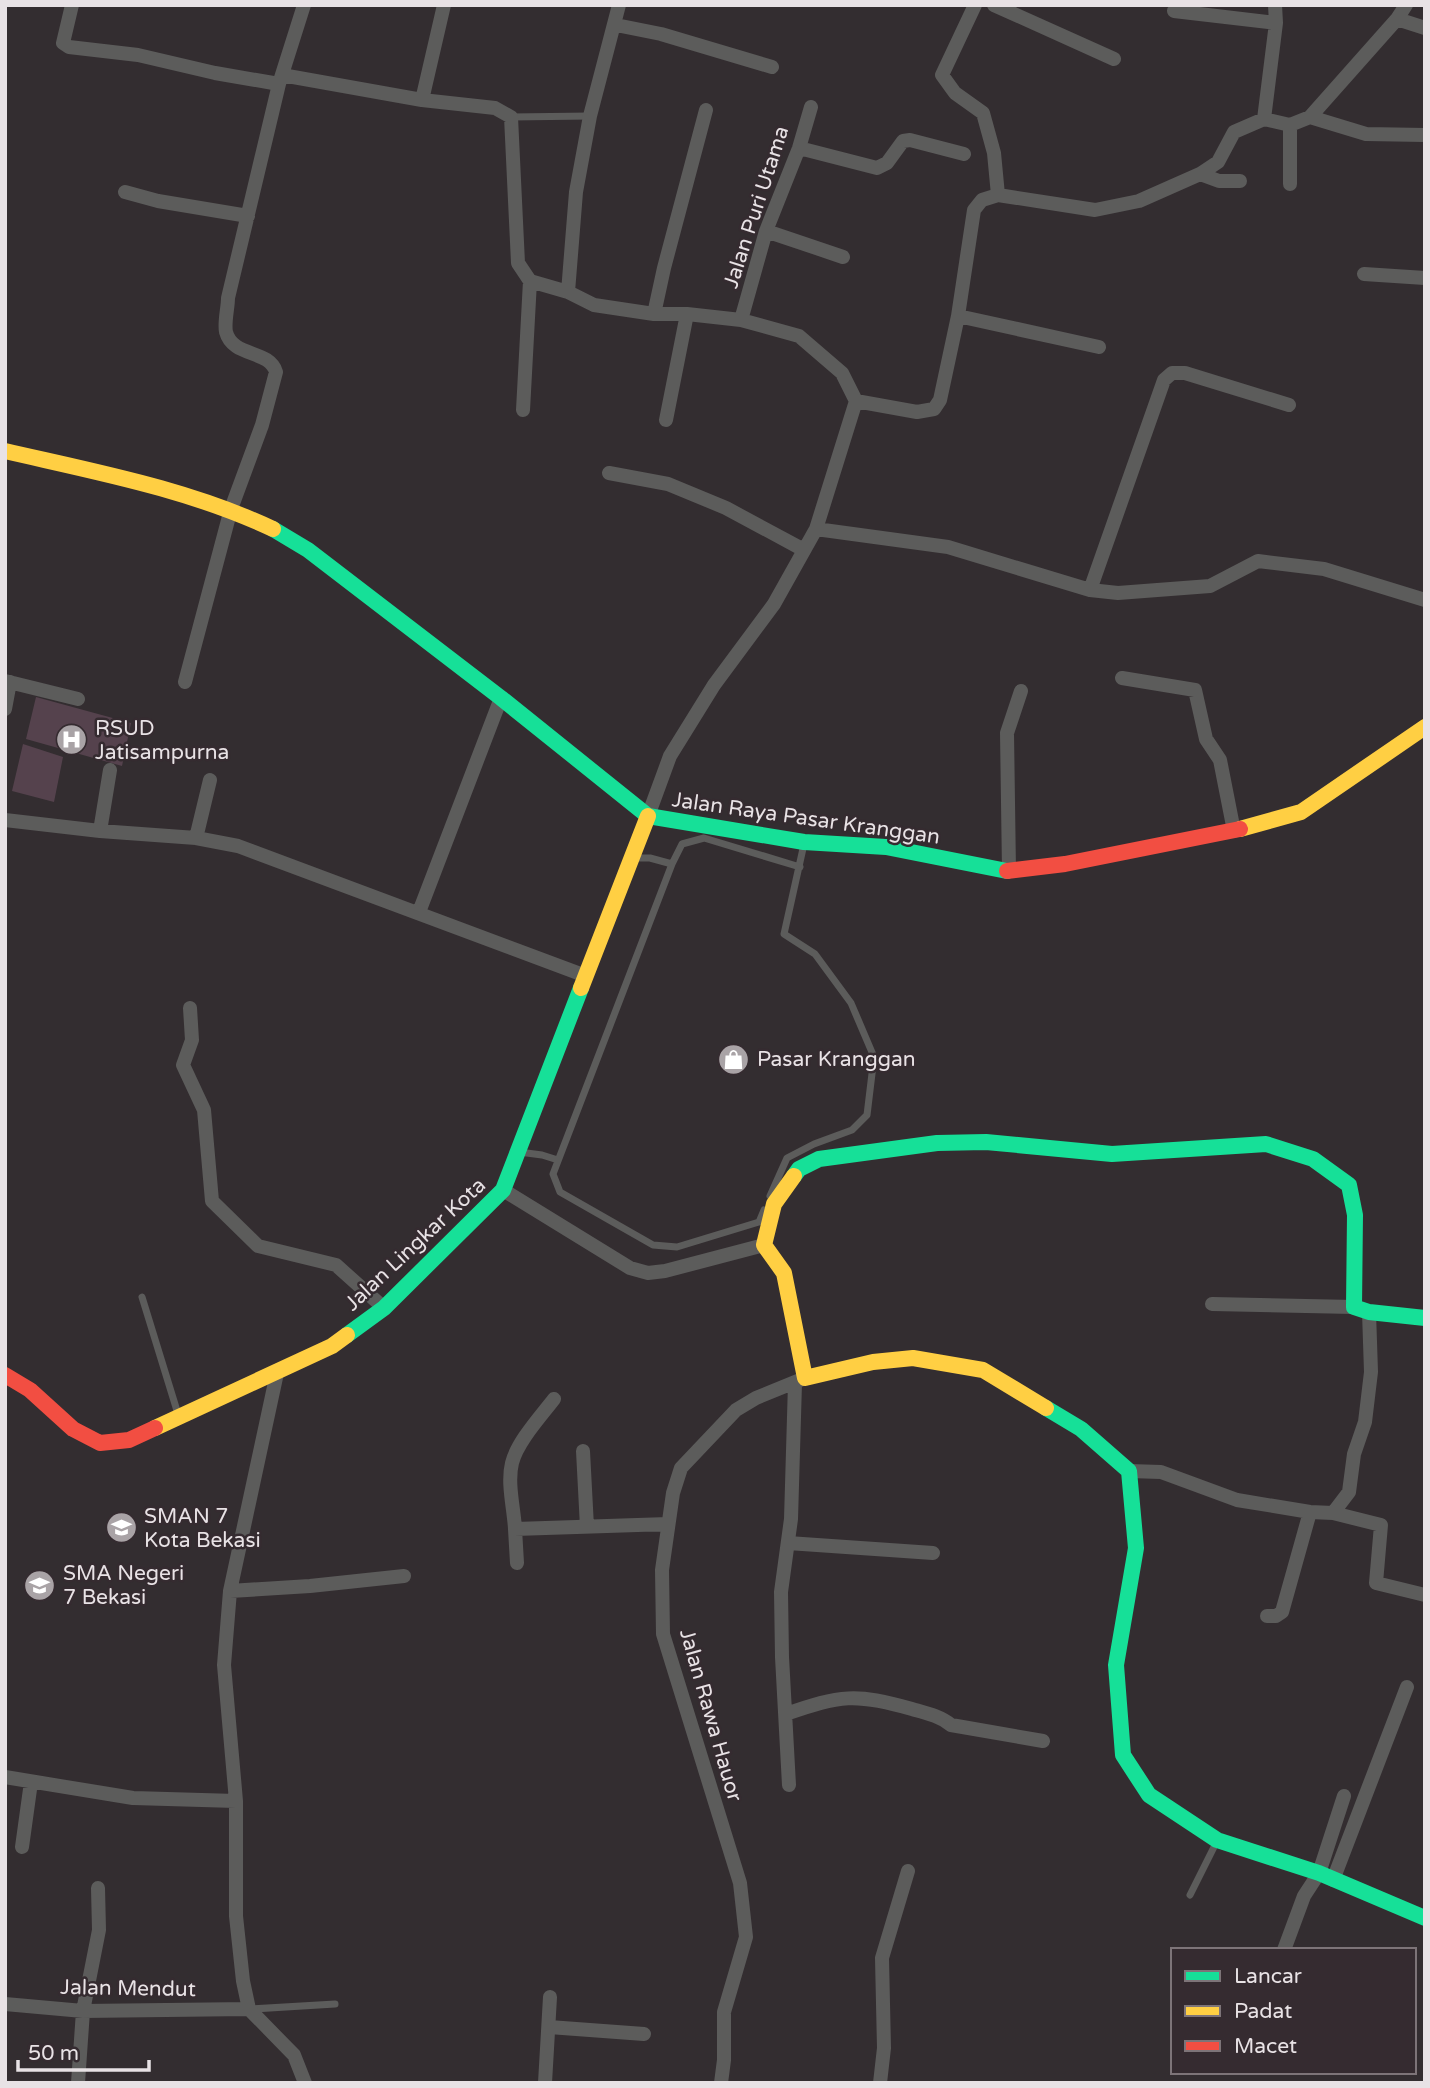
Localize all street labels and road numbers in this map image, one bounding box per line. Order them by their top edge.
street label: Jalan Puri Utama [718,123,794,291]
street label: Jalan Raya Pasar Kranggan [670,787,942,850]
street label: Jalan Lingkar Kota [340,1173,491,1316]
street label: Jalan Rawa Hauor [674,1626,747,1804]
street label: Jalan Mendut [60,1975,196,2002]

